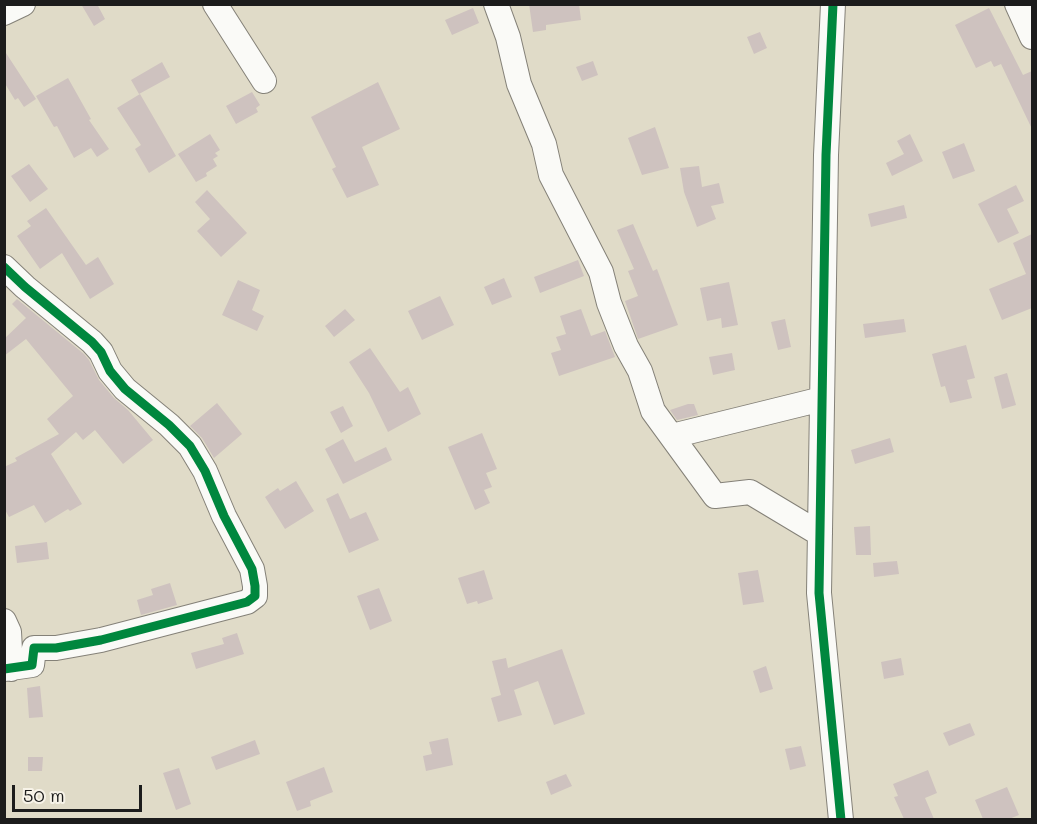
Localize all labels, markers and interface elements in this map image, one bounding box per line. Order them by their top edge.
scale bar [15,773,146,811]
text: 50 m [23,783,65,807]

